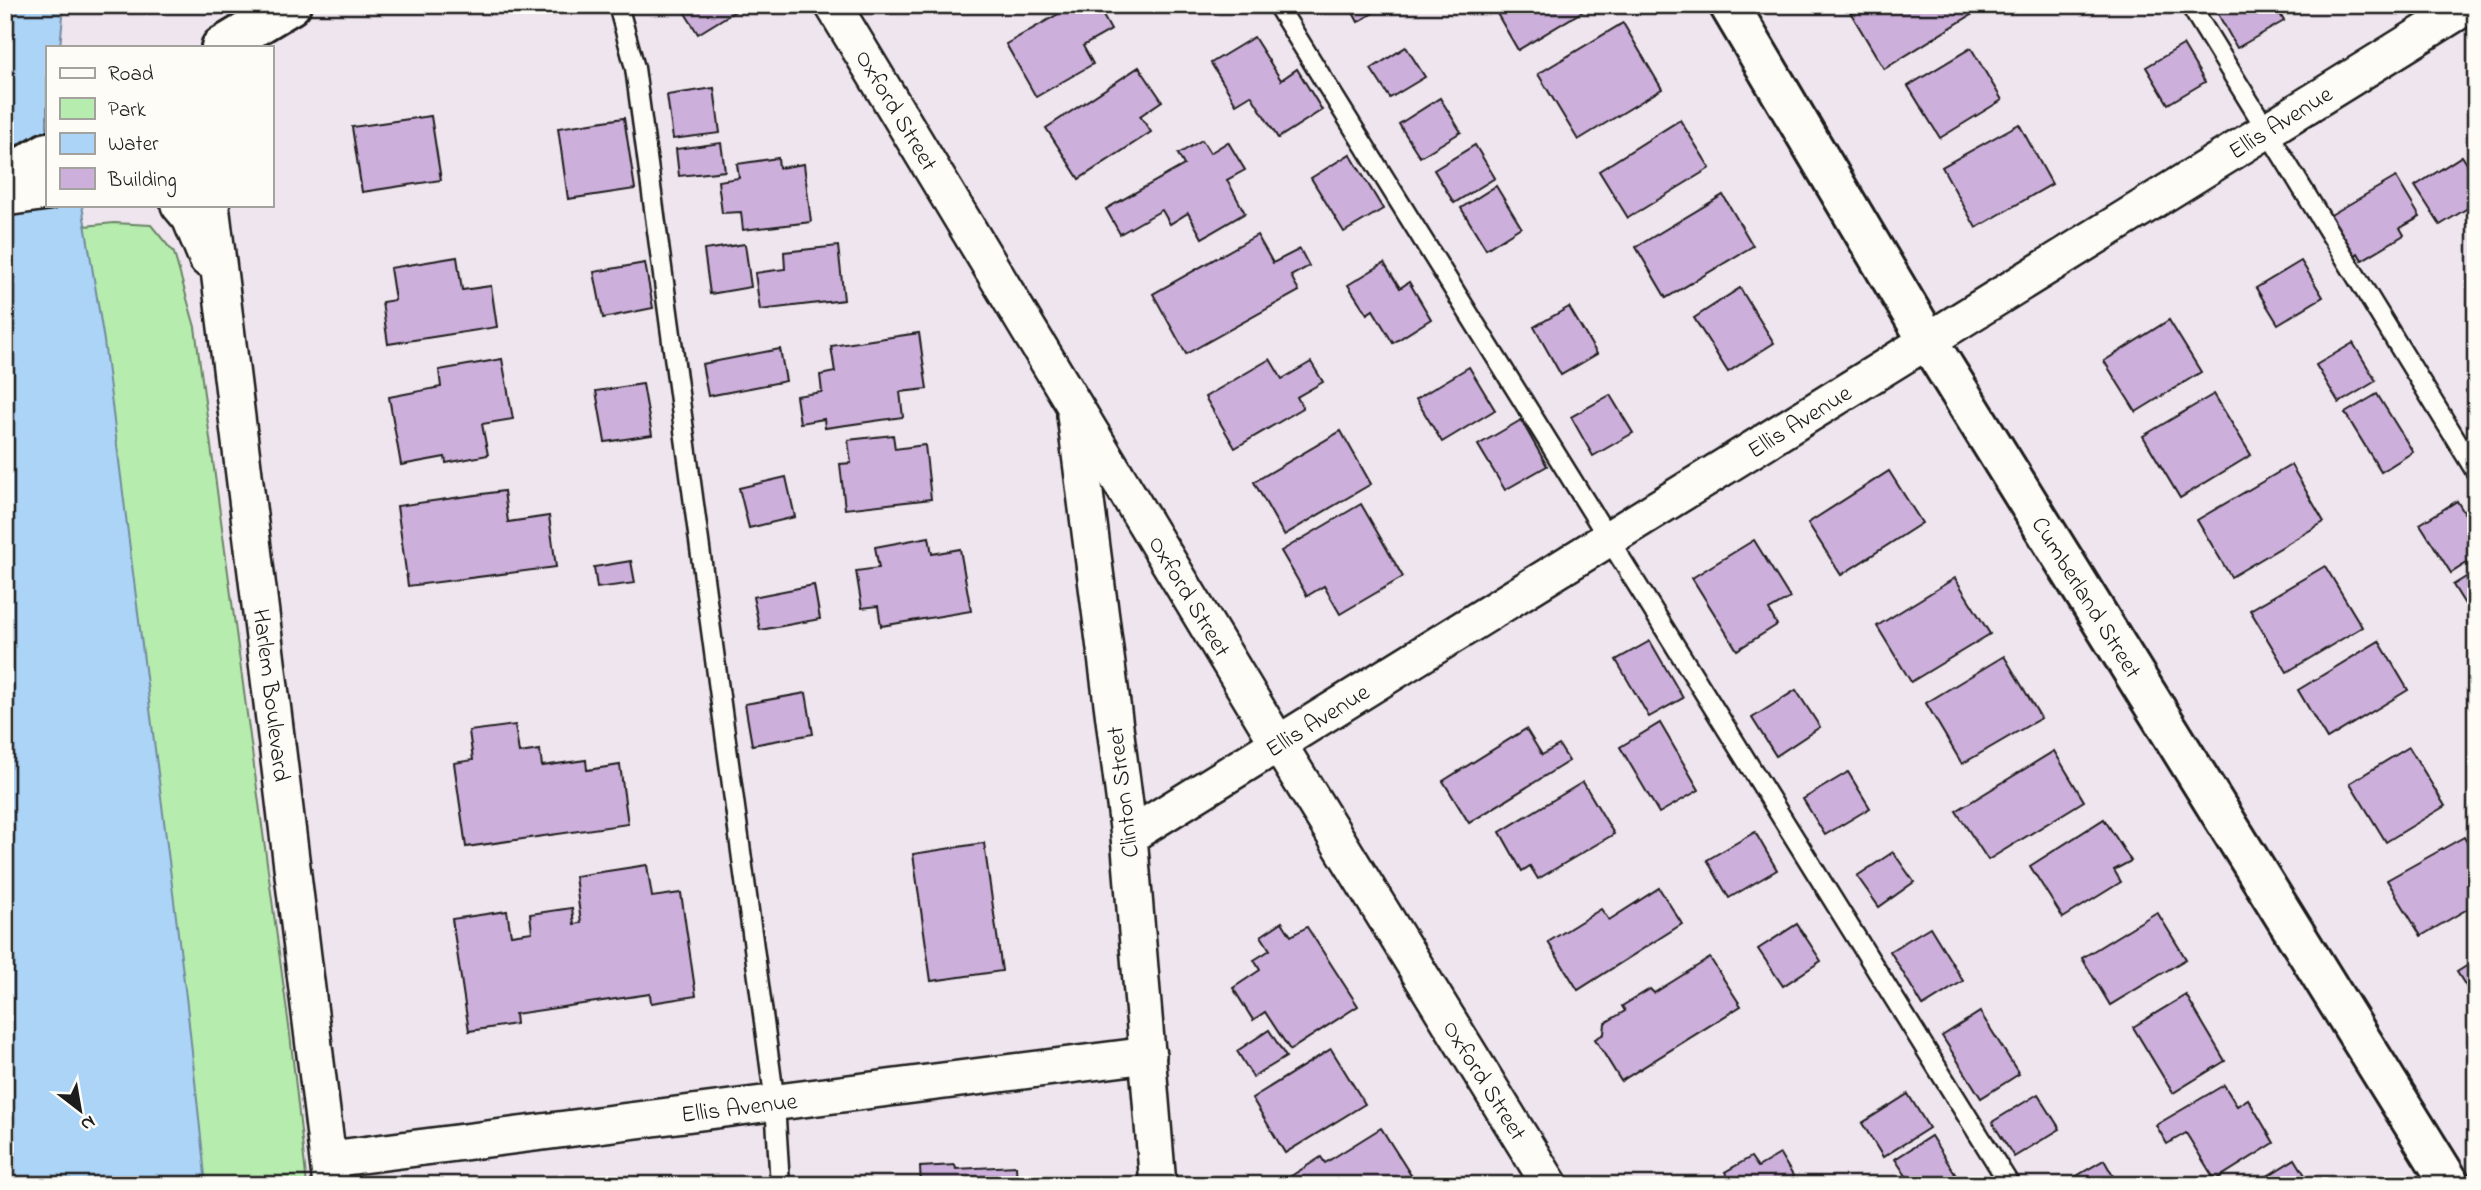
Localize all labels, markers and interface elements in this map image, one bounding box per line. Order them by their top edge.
street label: Oxford Street [845,44,945,179]
legend [46,46,273,206]
text: Road [108,60,154,90]
street label: Ellis Avenue [2222,78,2340,170]
text: Park [108,96,147,126]
text: Water [108,130,159,160]
text: Building [107,166,177,198]
street label: Ellis Avenue [1741,377,1859,469]
street label: Cumberland Street [2021,511,2149,686]
street label: Oxford Street [1138,530,1238,665]
street label: Harlem Boulevard [242,607,298,784]
street label: Ellis Avenue [1259,676,1377,768]
street label: Clinton Street [1099,724,1150,859]
street label: Oxford Street [1432,1014,1534,1148]
north arrow [46,1074,116,1144]
street label: Ellis Avenue [679,1085,800,1134]
text: N [75,1108,100,1137]

